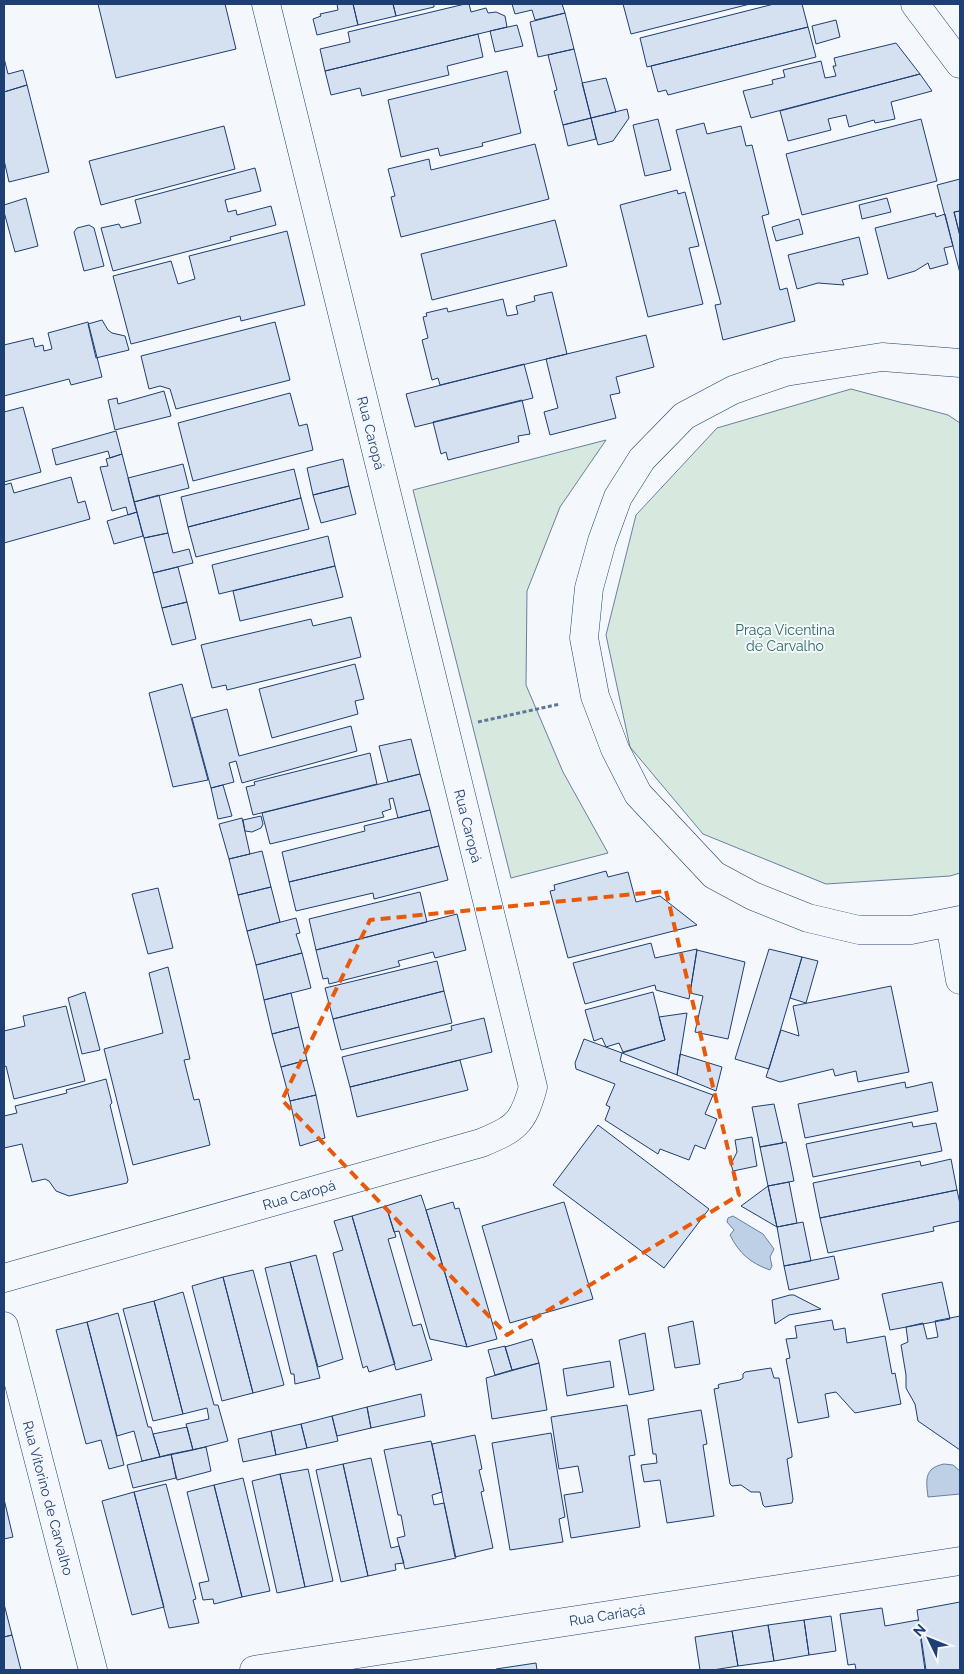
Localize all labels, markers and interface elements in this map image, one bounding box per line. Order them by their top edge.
street label: Rua Caropá [354,395,388,471]
park label: Praça Vicentina de Carvalho [735,622,835,654]
street label: Rua Caropá [451,788,485,864]
street label: Rua Caropá [261,1177,337,1213]
street label: Rua Vitorino de Carvalho [20,1419,76,1577]
street label: Rua Cariaçá [568,1601,646,1629]
north arrow [904,1614,954,1664]
text: N [910,1621,929,1639]

